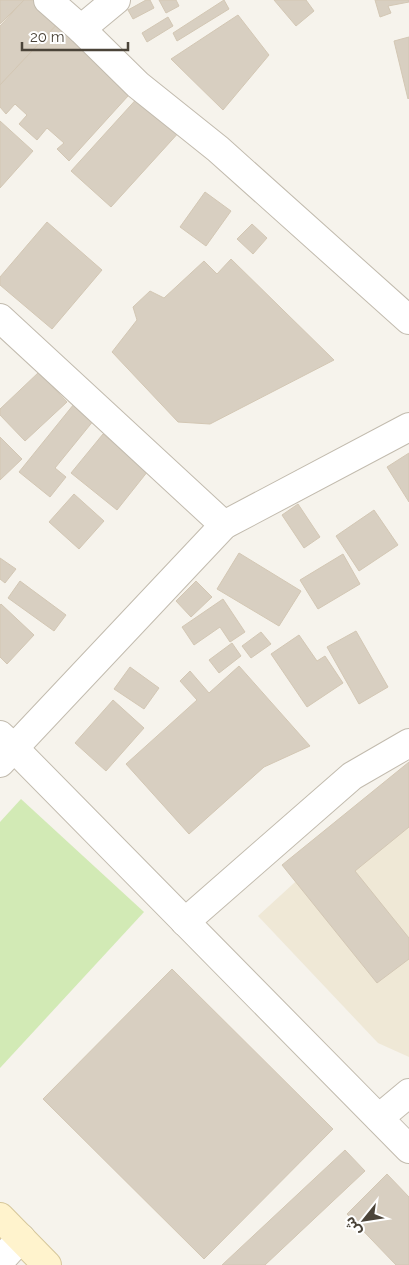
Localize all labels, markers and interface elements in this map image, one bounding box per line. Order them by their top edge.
scale bar [22,20,129,52]
text: 20 m [30,28,65,46]
north arrow [339,1195,389,1245]
text: ش [341,1214,364,1239]

